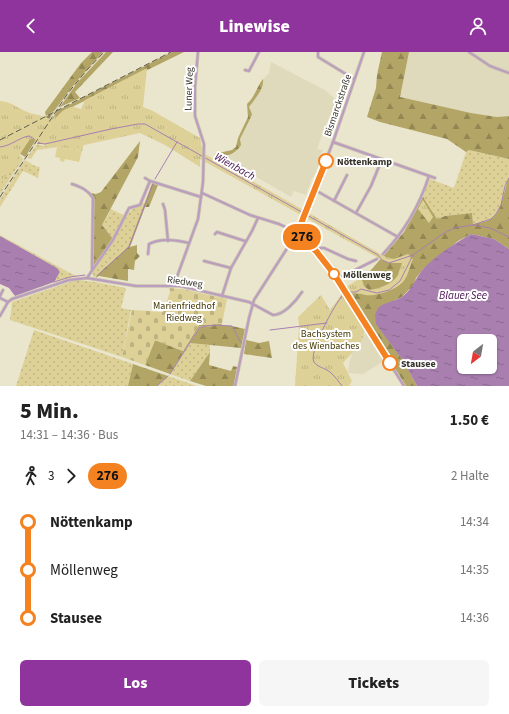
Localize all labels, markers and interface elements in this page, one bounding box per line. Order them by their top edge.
text: Linewise [219,14,290,39]
icon: back [20,15,42,37]
icon: person [467,15,489,37]
street label: Luner Weg [181,67,197,111]
street label: Bismarckstraße [321,72,355,138]
water label: Wienbach [212,149,258,184]
marker: Nöttenkamp [318,153,334,169]
place label: Nöttenkamp [337,155,392,169]
line badge: 276 [279,224,325,250]
text: 276 [291,227,313,247]
marker: Möllenweg [328,268,340,280]
place label: Möllenweg [343,268,392,282]
street label: Riedweg [166,273,204,291]
water label: Blauer See [439,288,487,303]
park label: Marienfriedhof Riedweg [153,299,216,325]
park label: Bachsystem des Wienbaches [292,327,360,353]
north arrow [457,334,497,374]
map controls [457,334,497,374]
marker: Stausee [382,355,398,371]
place label: Stausee [401,357,436,371]
text: 5 Min. [20,395,79,427]
text: 1.50 € [450,410,489,431]
text: 14:31 – 14:36 · Bus [20,426,118,444]
icon: walk [20,465,42,487]
icon: forward [60,465,82,487]
text: 276 [96,466,119,486]
text: 3 [48,467,54,485]
text: 2 Halte [451,467,489,485]
text: Nöttenkamp [50,512,133,533]
text: 14:34 [460,513,489,531]
text: Möllenweg [50,560,118,581]
text: 14:35 [460,561,489,579]
text: Stausee [50,608,102,629]
text: 14:36 [460,609,489,627]
button: Los [20,660,251,706]
button: Tickets [259,660,489,706]

